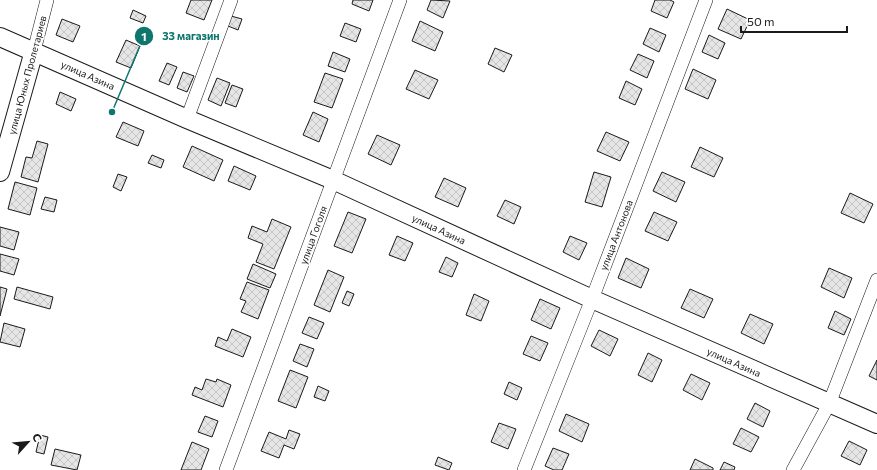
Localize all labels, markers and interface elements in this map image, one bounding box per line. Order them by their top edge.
scale bar [741,8,847,34]
street label: улица Юных Пролетариев [5,14,49,136]
text: 50 m [747,14,775,28]
callout: 33 магазин [134,25,228,48]
text: 1 [141,29,147,43]
text: 33 магазин [162,29,220,42]
street label: улица Азина [59,58,117,92]
street label: улица Антонова [597,198,635,272]
street label: улица Гоголя [297,204,329,266]
street label: улица Азина [410,211,468,247]
street label: улица Азина [705,345,763,379]
north arrow [8,422,48,462]
text: С [30,431,45,444]

